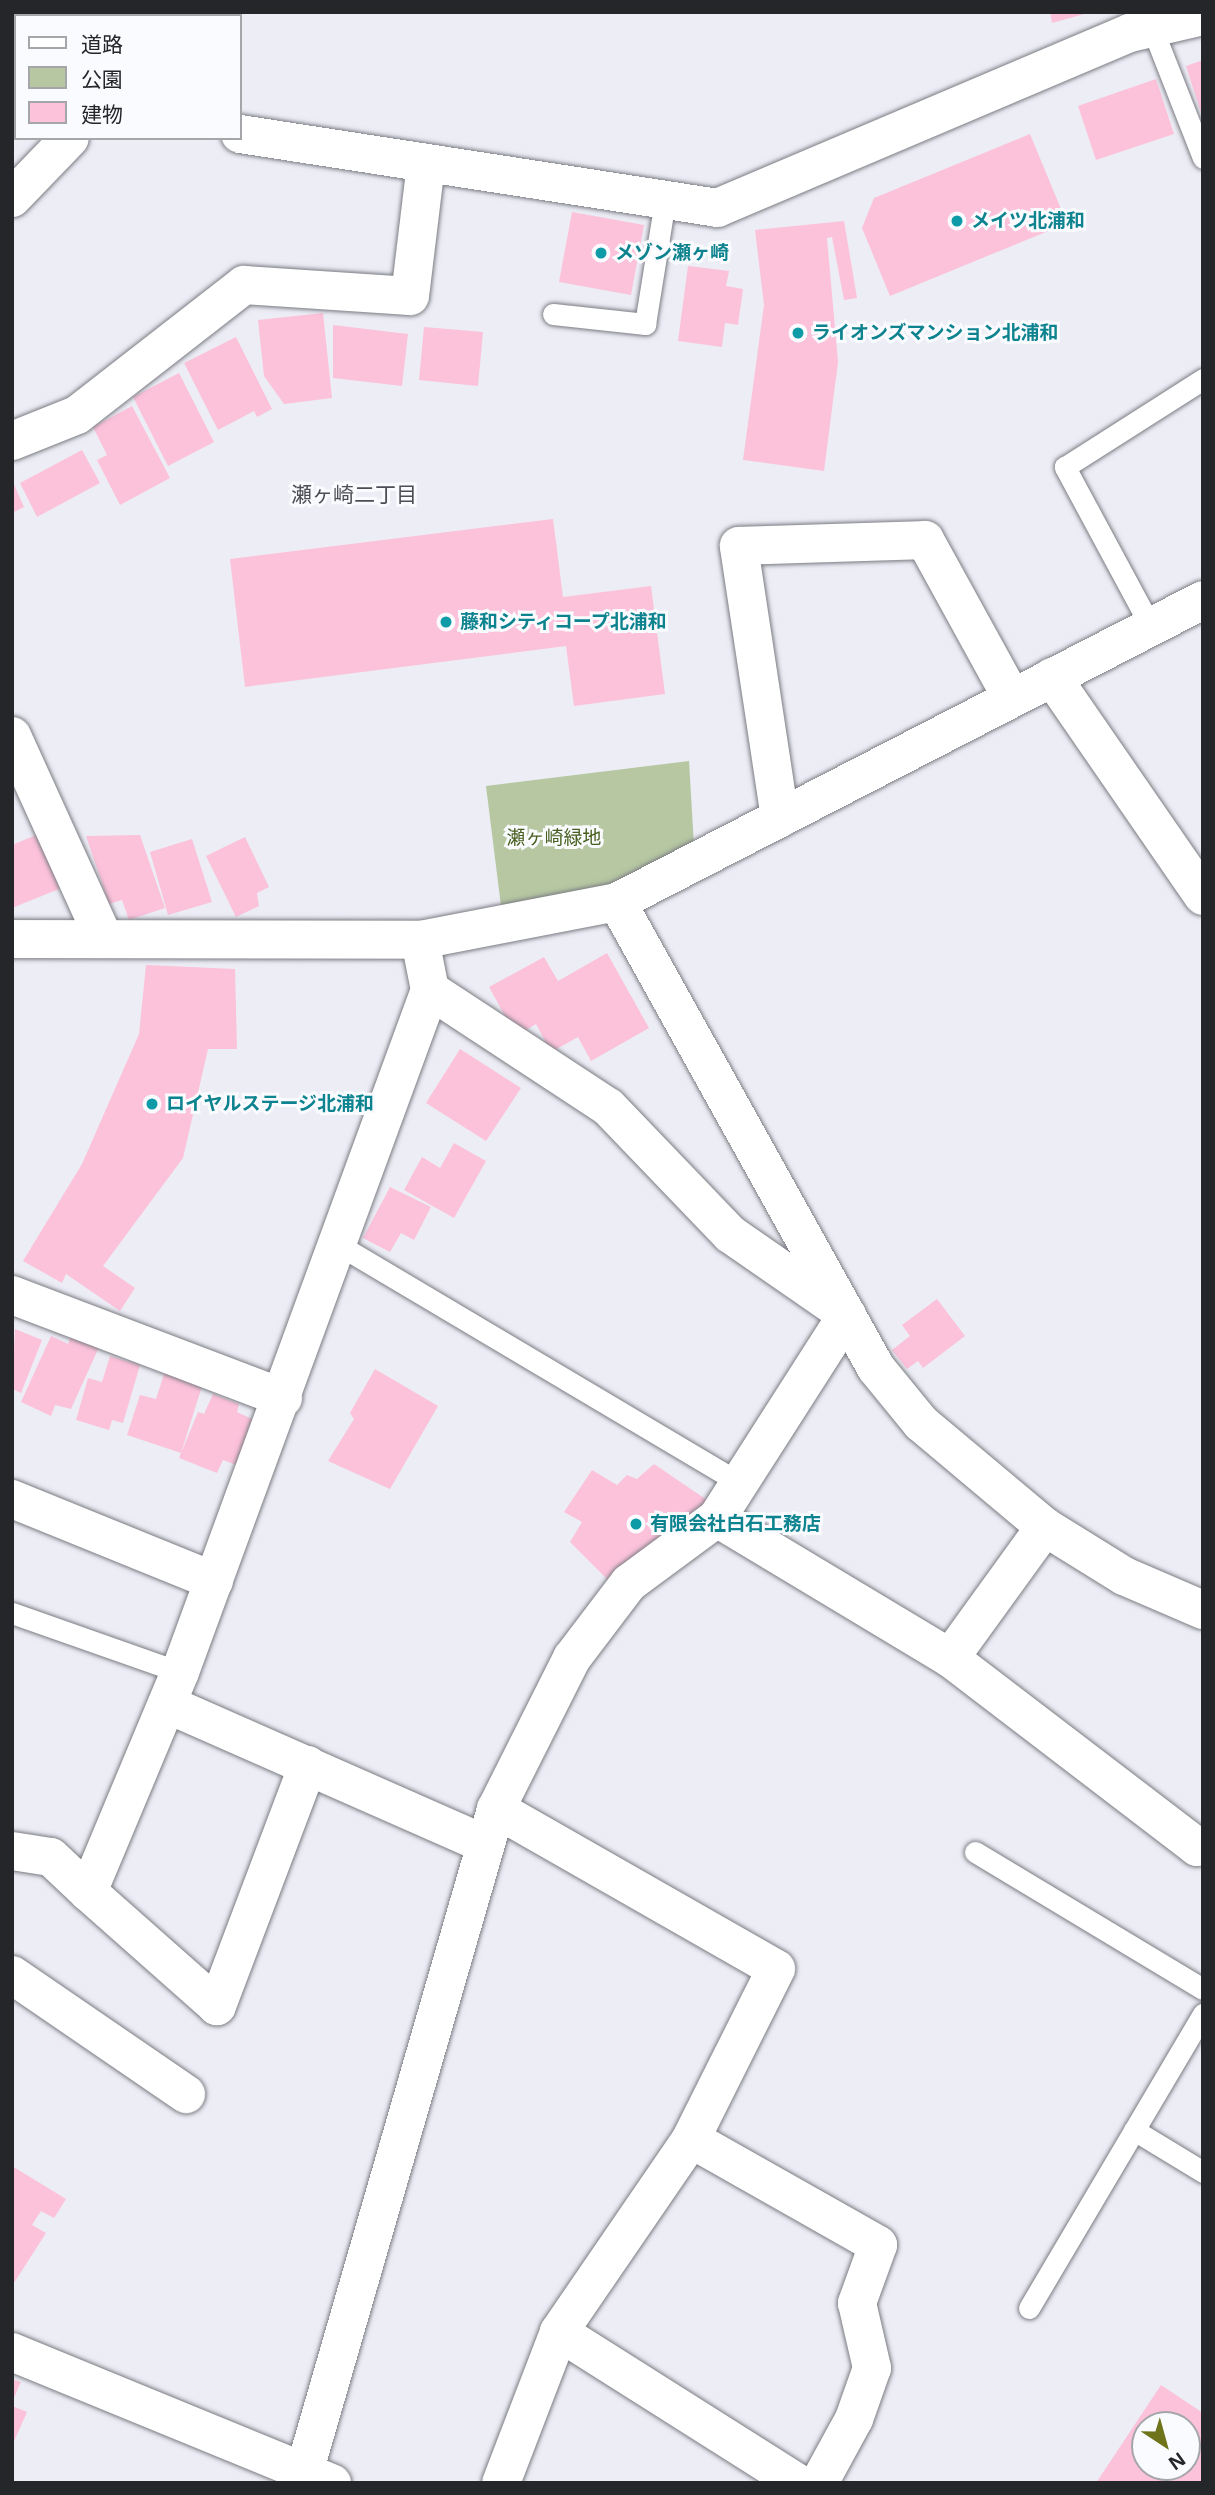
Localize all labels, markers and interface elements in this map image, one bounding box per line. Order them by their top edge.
legend [14,14,242,140]
text: 道路 [81,30,123,58]
text: 公園 [81,65,123,93]
text: 建物 [81,100,123,128]
place label: メイツ北浦和 [971,210,1085,232]
marker: メイツ北浦和 [949,213,965,229]
place label: メゾン瀬ヶ崎 [615,242,729,264]
marker: メゾン瀬ヶ崎 [593,245,609,261]
place label: ライオンズマンション北浦和 [812,322,1059,344]
marker: ライオンズマンション北浦和 [790,325,806,341]
district label: 瀬ヶ崎二丁目 [291,481,417,507]
place label: 藤和シティコープ北浦和 [460,611,669,633]
marker: 藤和シティコープ北浦和 [438,614,454,630]
park label: 瀬ヶ崎緑地 [507,827,601,849]
place label: ロイヤルステージ北浦和 [166,1093,375,1115]
marker: ロイヤルステージ北浦和 [144,1096,160,1112]
place label: 有限会社白石工務店 [650,1513,821,1535]
marker: 有限会社白石工務店 [628,1516,644,1532]
north arrow [1131,2411,1201,2481]
text: N [1163,2446,1191,2476]

